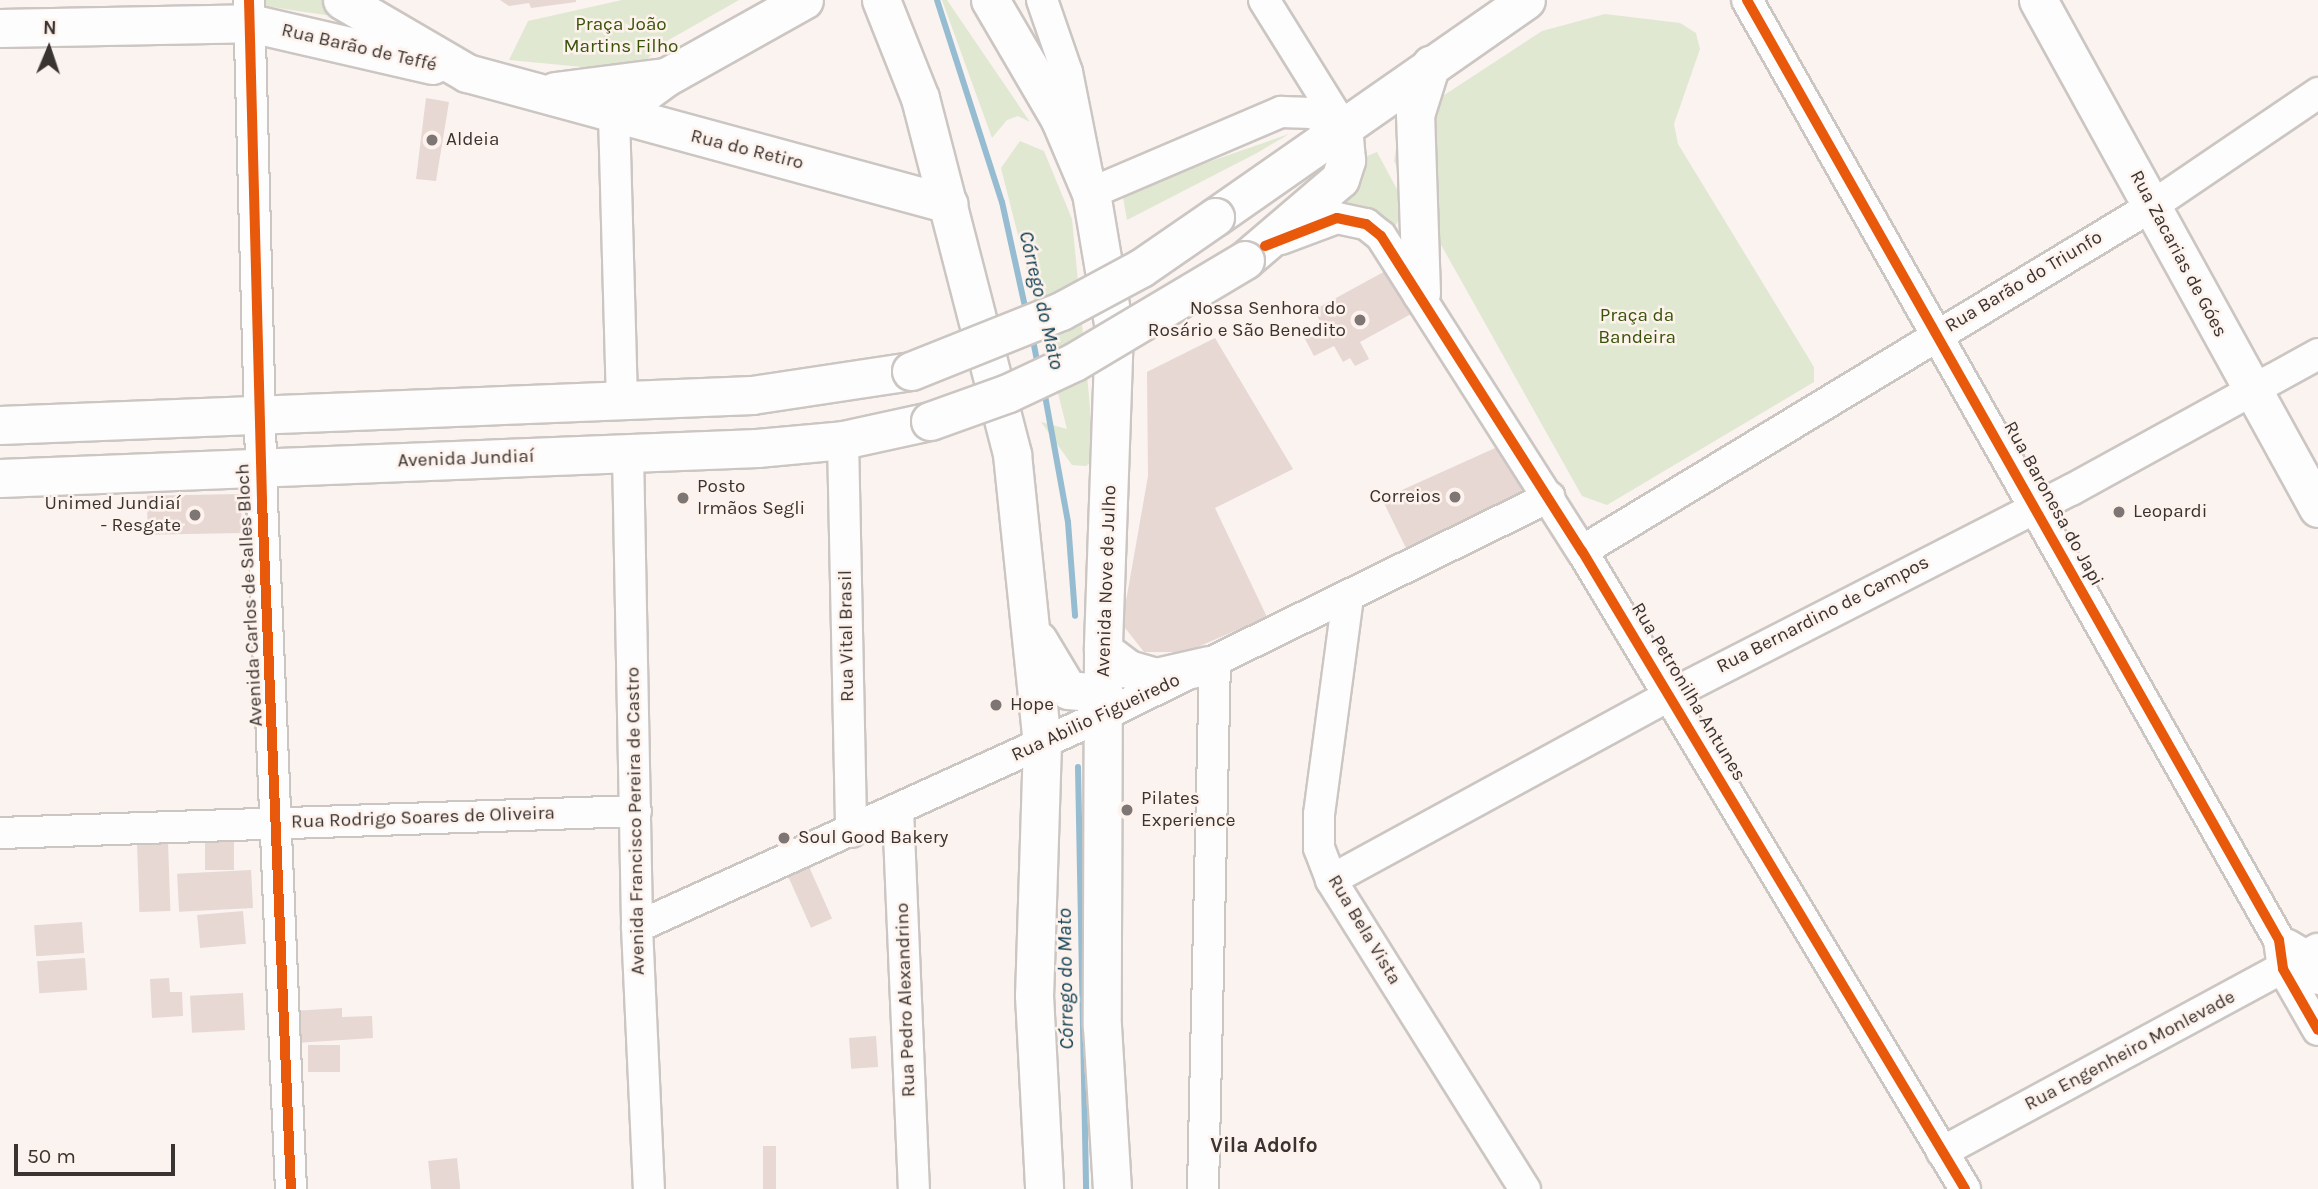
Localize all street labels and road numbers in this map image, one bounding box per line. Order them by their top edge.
street label: Rua Barão de Teffé [279,19,439,77]
street label: Rua do Retiro [688,125,806,175]
street label: Rua Zacarias de Góes [2124,167,2232,341]
street label: Rua Barão do Triunfo [1941,226,2107,338]
street label: Rua Baronesa do Japi [1998,418,2108,590]
street label: Avenida Jundiaí [397,445,535,473]
street label: Avenida Carlos de Salles Bloch [232,463,268,727]
street label: Avenida Nove de Julho [1092,485,1122,677]
street label: Rua Bernardino de Campos [1713,551,1933,679]
street label: Rua Vital Brasil [834,570,860,702]
street label: Rua Petronilha Antunes [1626,599,1750,785]
street label: Avenida Francisco Pereira de Castro [622,667,650,975]
street label: Rua Abilio Figueiredo [1008,669,1184,767]
street label: Rua Rodrigo Soares de Oliveira [291,802,555,834]
street label: Rua Bela Vista [1322,871,1406,989]
street label: Rua Pedro Alexandrino [891,902,921,1098]
street label: Rua Engenheiro Monlevade [2021,986,2239,1116]

